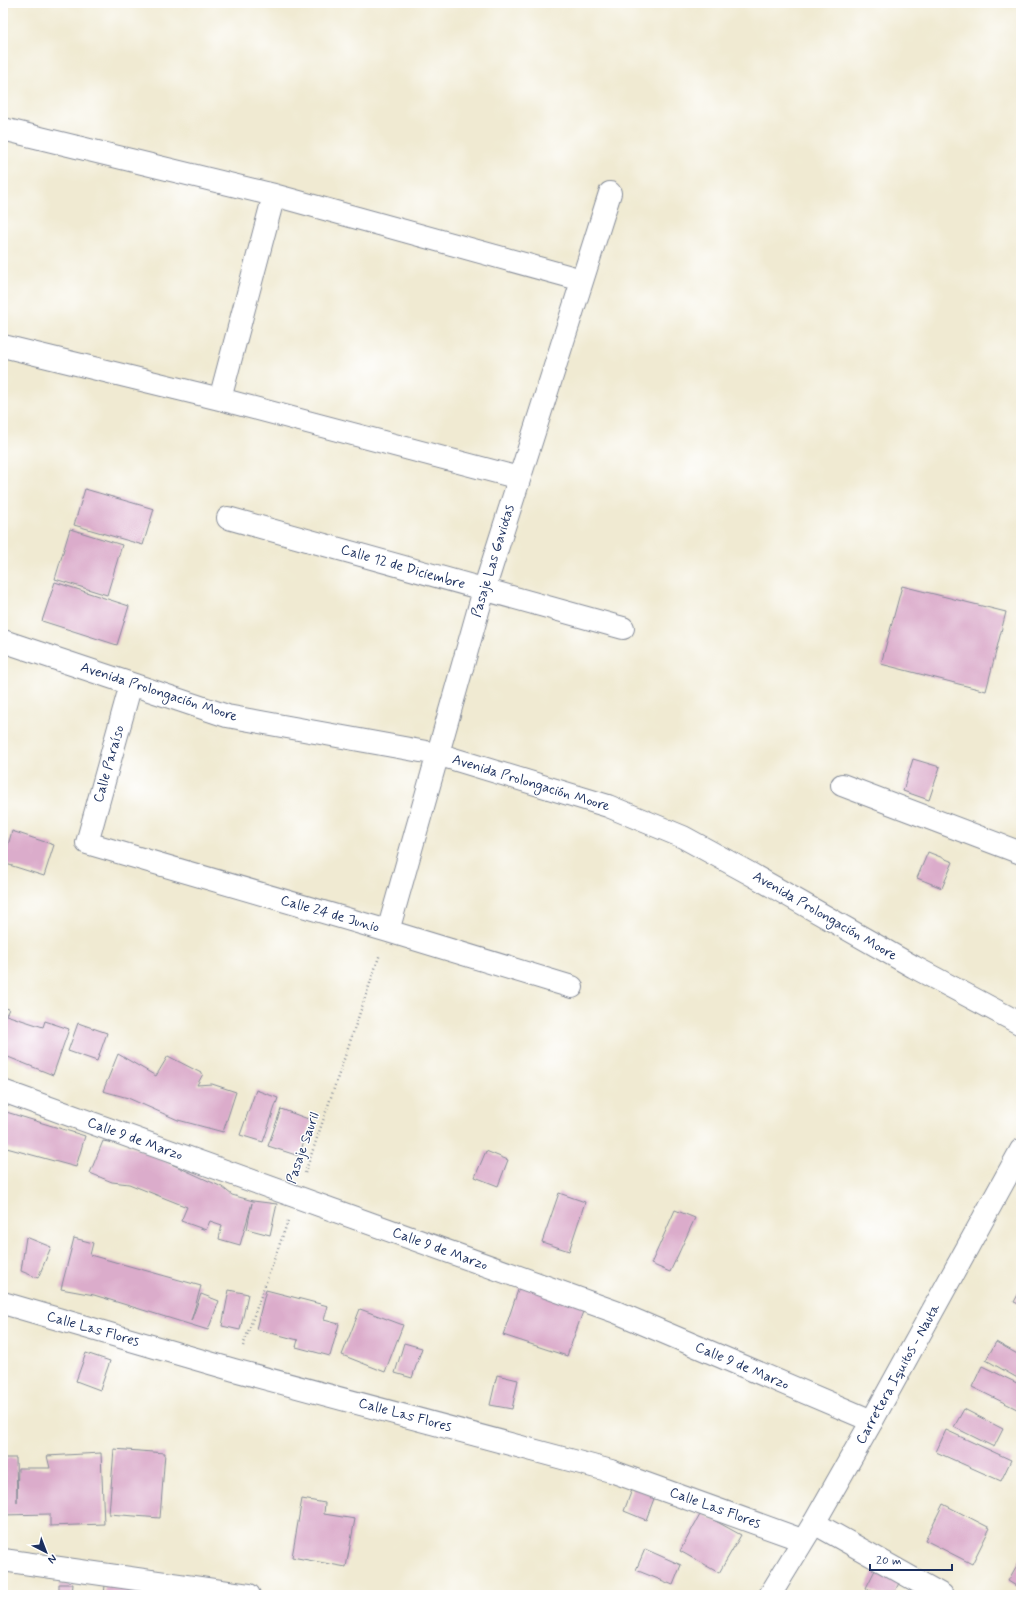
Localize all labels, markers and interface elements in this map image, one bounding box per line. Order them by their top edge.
street label: Pasaje Las Gaviotas [467,502,519,620]
street label: Calle 12 de Diciembre [339,541,467,593]
street label: Avenida Prolongación Moore [78,658,240,727]
street label: Calle Paraíso [89,723,129,805]
street label: Avenida Prolongación Moore [450,750,612,817]
street label: Avenida Prolongación Moore [749,867,901,966]
street label: Calle 24 de Junio [278,891,382,937]
street label: Pasaje Sauril [282,1110,324,1186]
street label: Calle 9 de Marzo [85,1113,185,1165]
street label: Calle 9 de Marzo [390,1223,490,1275]
street label: Carretera Iquitos - Nauta [852,1300,944,1447]
street label: Calle Las Flores [45,1307,142,1351]
street label: Calle 9 de Marzo [692,1338,792,1394]
street label: Calle Las Flores [356,1394,454,1436]
street label: Calle Las Flores [667,1483,764,1533]
north arrow [26,1532,66,1572]
scale bar [870,1546,952,1572]
text: N [45,1551,59,1566]
text: 20 m [876,1553,902,1569]

